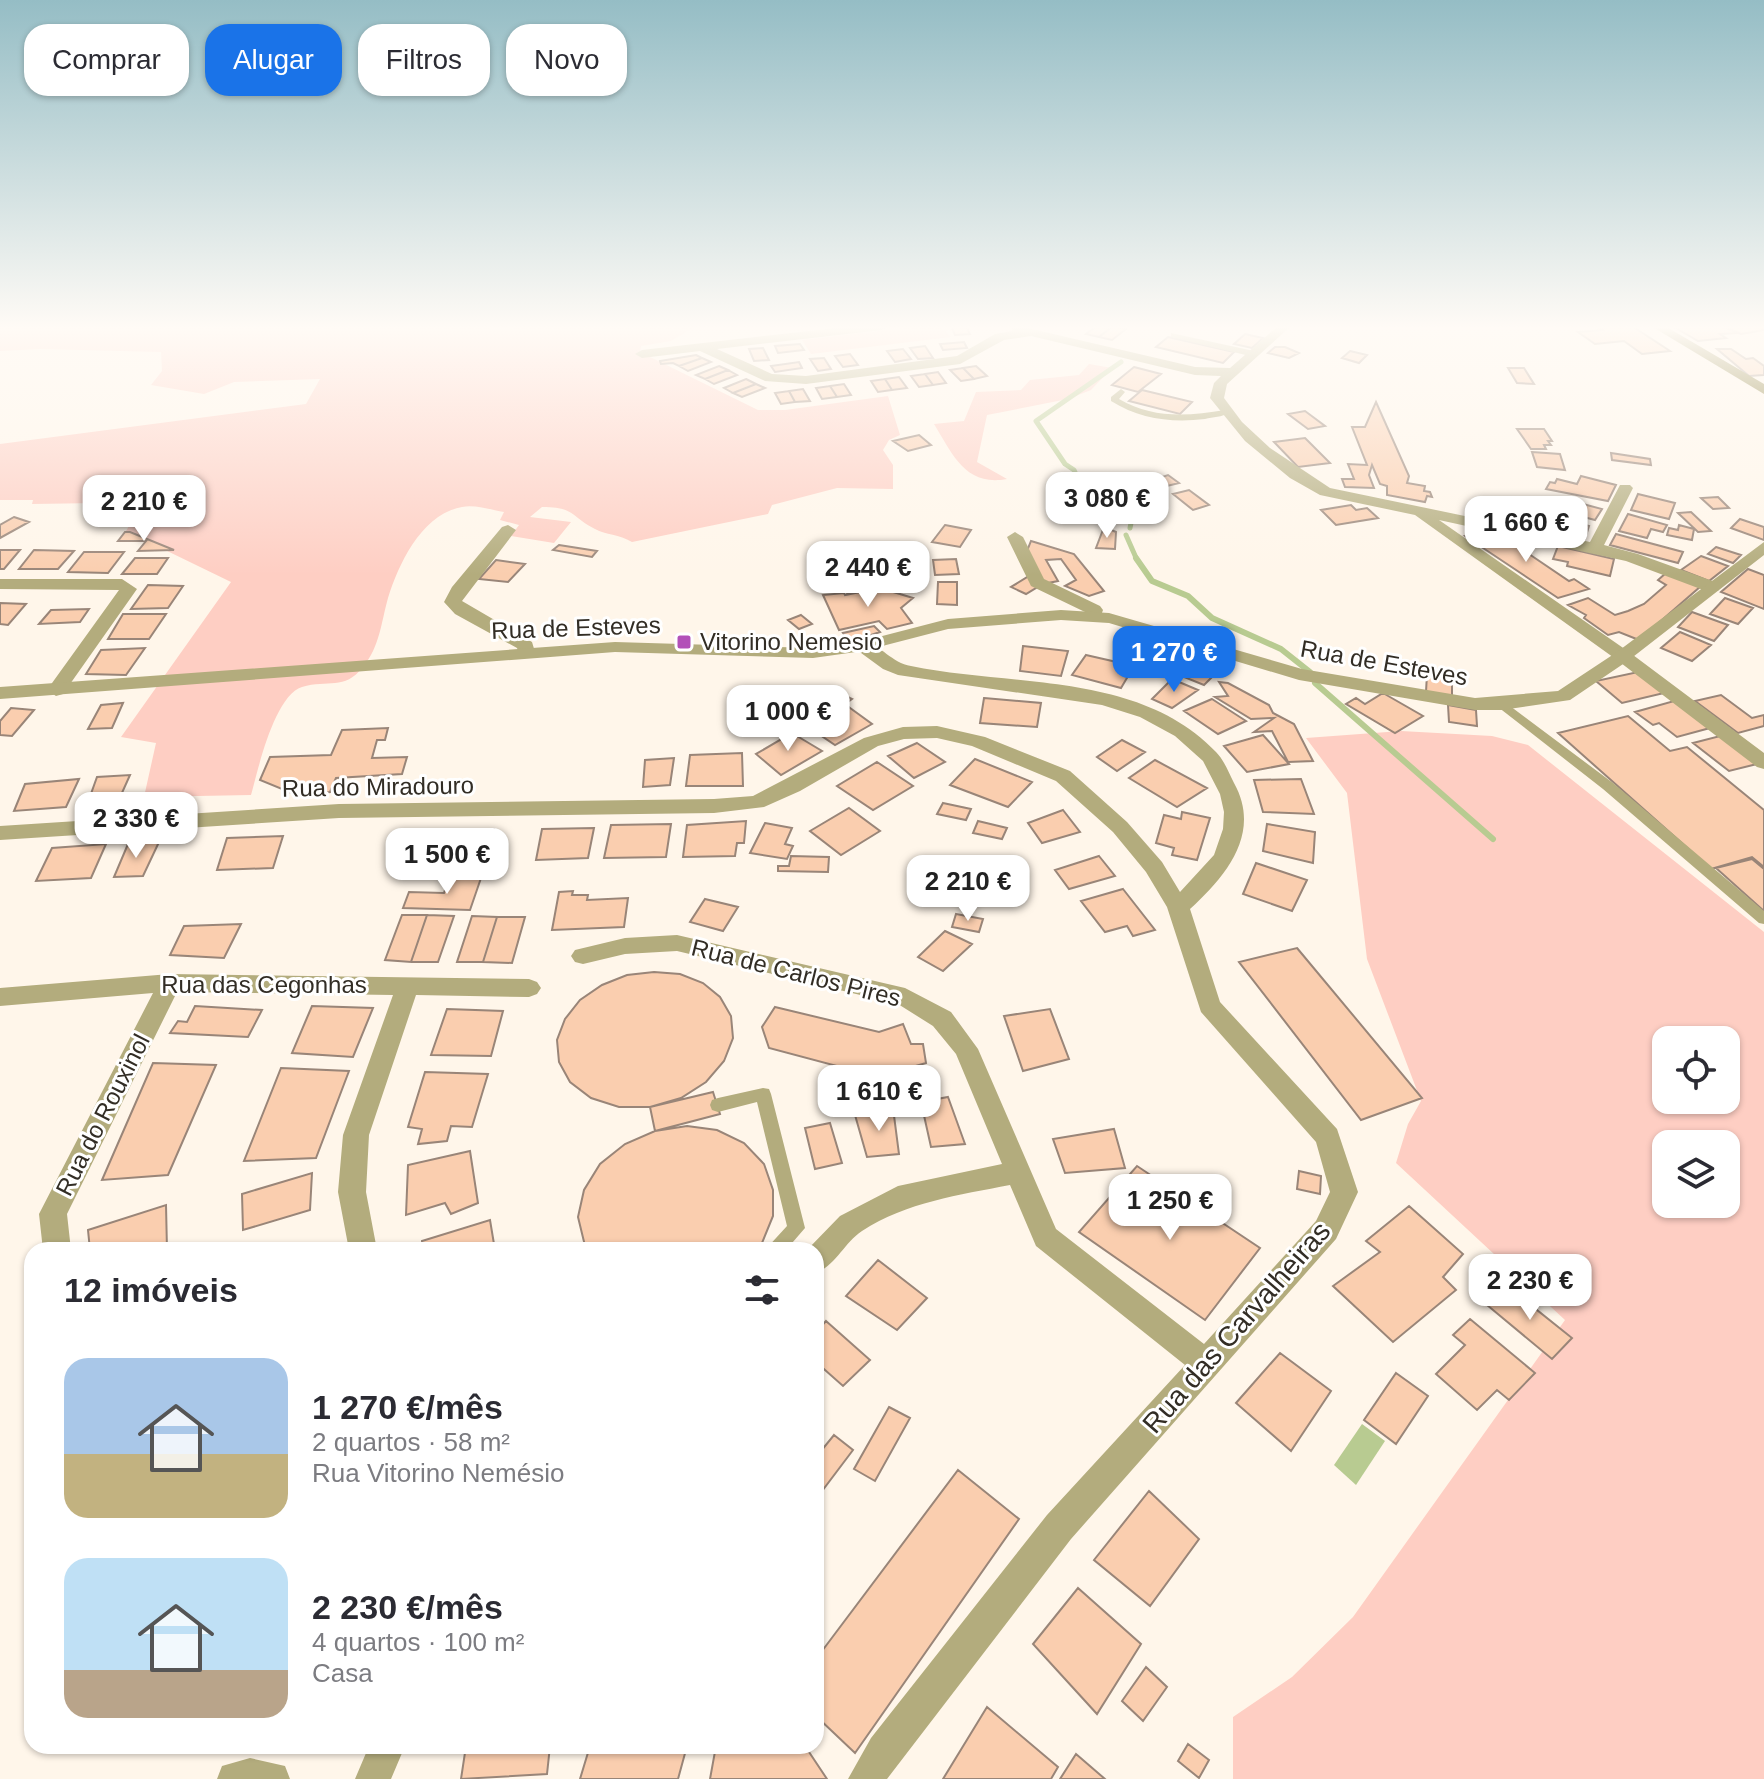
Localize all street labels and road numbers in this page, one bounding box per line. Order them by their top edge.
street label: Rua de Esteves [491,611,661,644]
street label: Rua de Esteves [1298,635,1470,691]
street label: Rua do Miradouro [282,771,474,802]
street label: Rua de Carlos Pires [689,933,904,1012]
street label: Rua das Cegonhas [161,971,367,998]
street label: Rua do Rouxinol [50,1030,155,1200]
street label: Rua das Carvalheiras [1136,1216,1336,1439]

